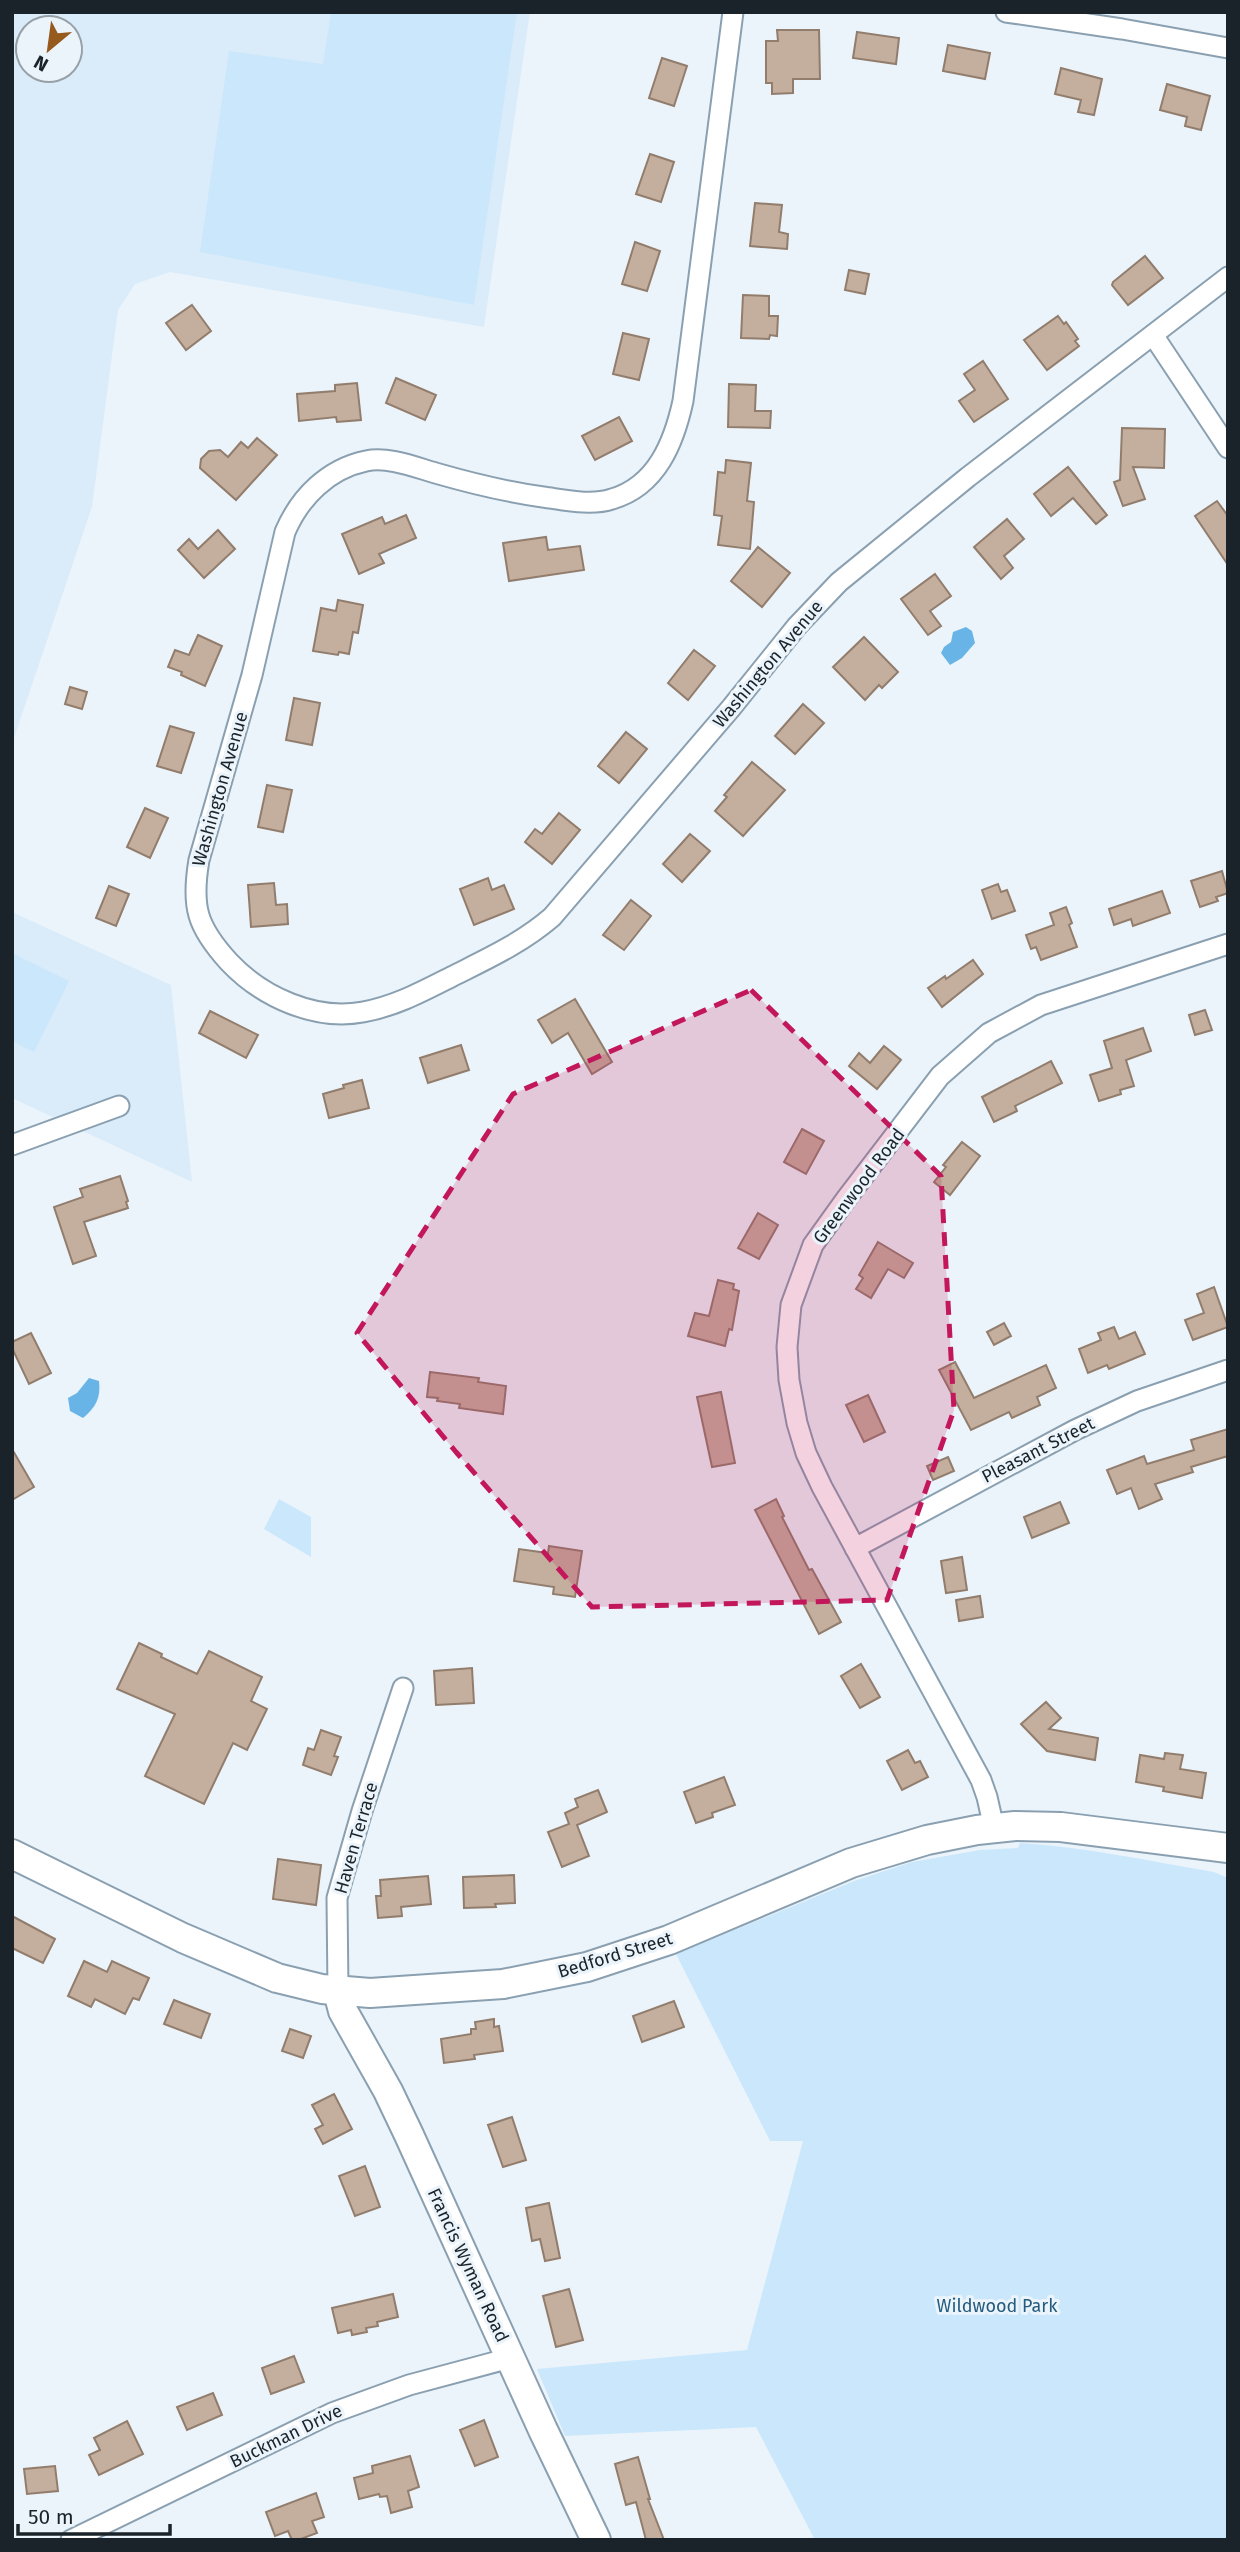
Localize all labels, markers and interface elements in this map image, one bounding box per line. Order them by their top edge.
north arrow [14,14,84,84]
text: N [30,50,52,77]
street label: Washington Avenue [708,596,828,732]
street label: Washington Avenue [187,709,253,869]
street label: Greenwood Road [808,1124,910,1248]
street label: Pleasant Street [978,1412,1098,1488]
street label: Haven Terrace [330,1780,382,1896]
street label: Bedford Street [555,1927,675,1983]
street label: Francis Wyman Road [423,2184,513,2346]
park label: Wildwood Park [937,2295,1058,2317]
street label: Buckman Drive [226,2399,346,2473]
scale bar [18,2492,170,2536]
text: 50 m [28,2504,74,2530]

